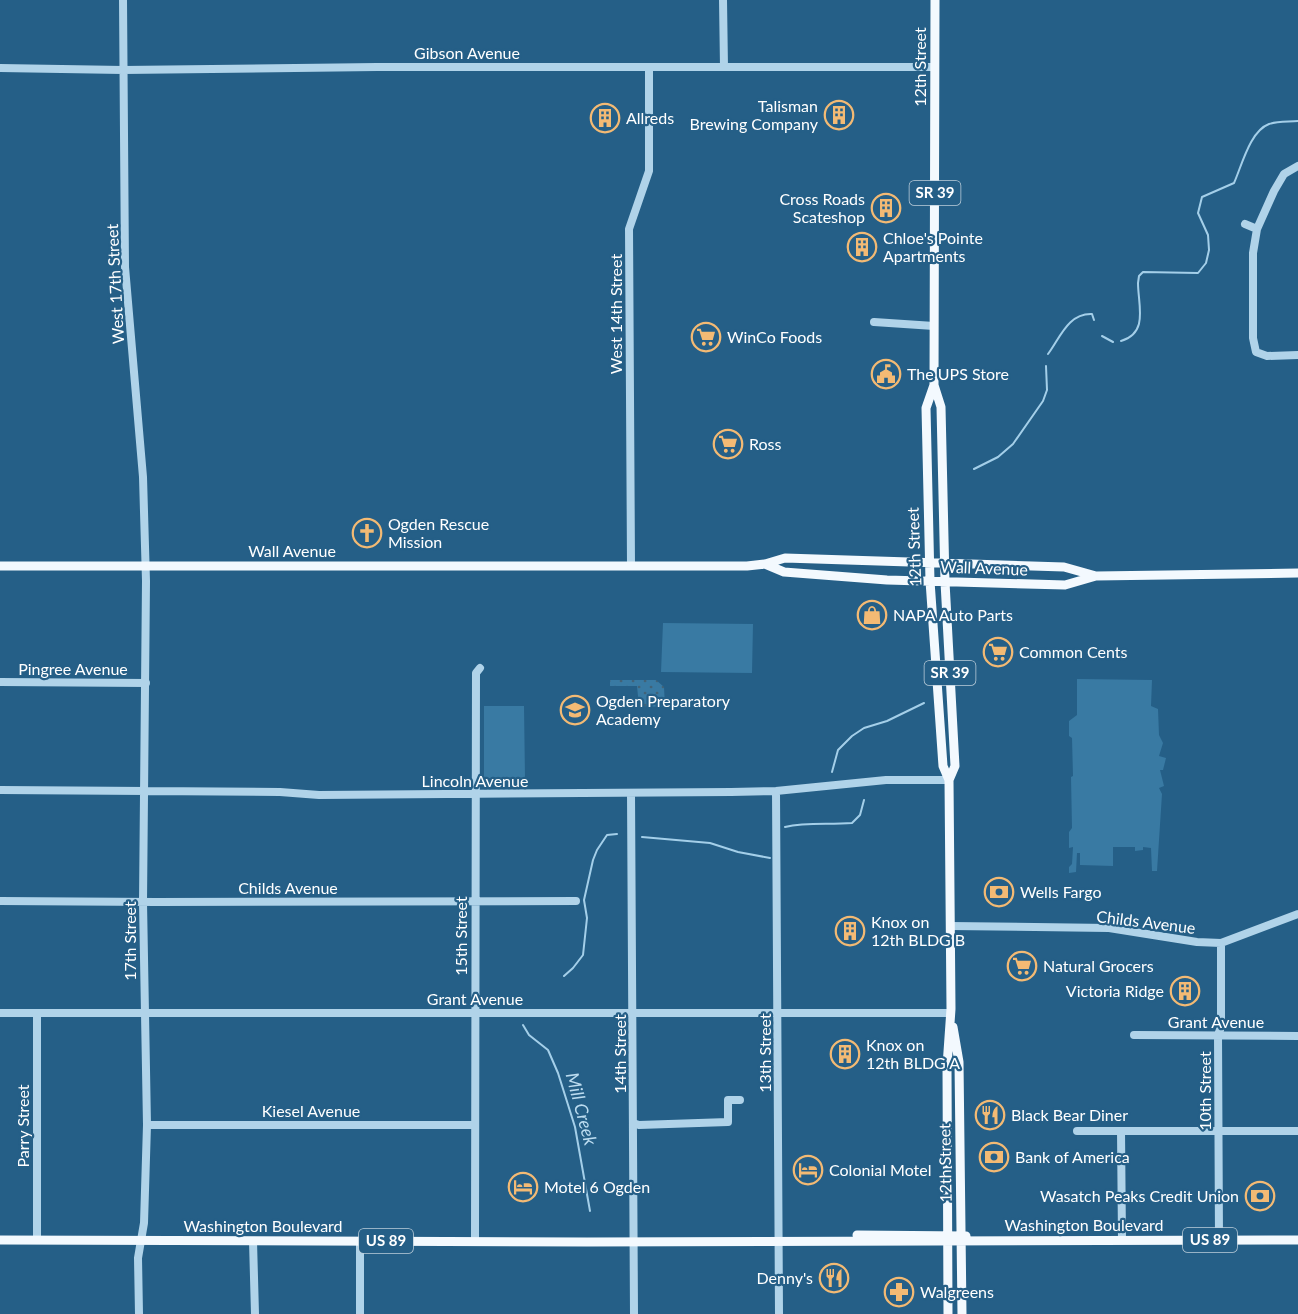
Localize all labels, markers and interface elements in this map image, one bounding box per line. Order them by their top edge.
street label: 12th Street [910,27,929,107]
street label: Gibson Avenue [414,43,520,62]
place label: Talisman Brewing Company [690,96,819,133]
building icon: Talisman Brewing Company [823,99,855,131]
building icon: Allreds [589,102,621,134]
place label: Allreds [626,108,674,127]
road number: SR 39 [910,181,960,205]
place label: Cross Roads Scateshop [779,189,865,226]
building icon: Cross Roads Scateshop [870,192,902,224]
street label: West 17th Street [102,223,127,345]
place label: Chloe's Pointe Apartments [883,228,983,265]
building icon: Chloe's Pointe Apartments [846,231,878,263]
street label: West 14th Street [606,254,625,374]
supermarket icon: WinCo Foods [690,321,722,353]
place label: WinCo Foods [727,327,822,346]
public building icon: The UPS Store [870,358,902,390]
place label: The UPS Store [907,364,1009,383]
supermarket icon: Ross [712,428,744,460]
place label: Ross [749,434,782,453]
street label: 12th Street [903,507,924,587]
place label: Ogden Rescue Mission [388,514,489,551]
church icon: Ogden Rescue Mission [351,517,383,549]
street label: Wall Avenue [248,541,336,560]
street label: Wall Avenue [940,556,1028,579]
shop icon: NAPA Auto Parts [856,599,888,631]
place label: NAPA Auto Parts [893,605,1013,624]
supermarket icon: Common Cents [982,636,1014,668]
place label: Common Cents [1019,642,1128,661]
street label: Pingree Avenue [18,659,128,678]
road number: SR 39 [924,661,976,685]
place label: Ogden Preparatory Academy [596,691,731,728]
school or university icon: Ogden Preparatory Academy [559,694,591,726]
street label: Lincoln Avenue [422,771,528,790]
bank icon: Wells Fargo [983,876,1015,908]
street label: Childs Avenue [238,878,338,897]
place label: Wells Fargo [1020,882,1101,901]
street label: 15th Street [451,896,470,976]
street label: 17th Street [120,901,139,981]
street label: Childs Avenue [1095,906,1197,937]
place label: Knox on 12th BLDG B [871,912,965,949]
building icon: Knox on 12th BLDG B [834,915,866,947]
supermarket icon: Natural Grocers [1006,950,1038,982]
place label: Natural Grocers [1043,956,1154,975]
building icon: Victoria Ridge [1169,975,1201,1007]
place label: Victoria Ridge [1066,981,1164,1000]
street label: Grant Avenue [427,989,523,1008]
street label: Grant Avenue [1168,1012,1264,1031]
street label: 13th Street [755,1013,774,1093]
street label: 14th Street [610,1014,629,1094]
place label: Knox on 12th BLDG A [866,1035,960,1072]
building icon: Knox on 12th BLDG A [829,1038,861,1070]
street label: 10th Street [1195,1051,1214,1131]
water label: Mill Creek [562,1070,602,1148]
street label: Parry Street [13,1084,32,1168]
restaurant icon: Black Bear Diner [974,1099,1006,1131]
street label: Kiesel Avenue [262,1101,360,1120]
place label: Black Bear Diner [1011,1105,1128,1124]
street label: 12th Street [934,1123,955,1203]
bank icon: Bank of America [978,1141,1010,1173]
place label: Bank of America [1015,1147,1130,1166]
hotel icon: Colonial Motel [792,1154,824,1186]
place label: Colonial Motel [829,1160,932,1179]
hotel icon: Motel 6 Ogden [507,1171,539,1203]
place label: Motel 6 Ogden [544,1177,650,1196]
bank icon: Wasatch Peaks Credit Union [1244,1180,1276,1212]
place label: Wasatch Peaks Credit Union [1040,1186,1239,1205]
street label: Washington Boulevard [1004,1215,1164,1234]
street label: Washington Boulevard [183,1216,343,1235]
road number: US 89 [1183,1228,1237,1252]
road number: US 89 [359,1229,413,1253]
restaurant icon: Denny's [818,1262,850,1294]
place label: Denny's [757,1268,813,1287]
pharmacy icon: Walgreens [883,1276,915,1308]
place label: Walgreens [920,1282,994,1301]

